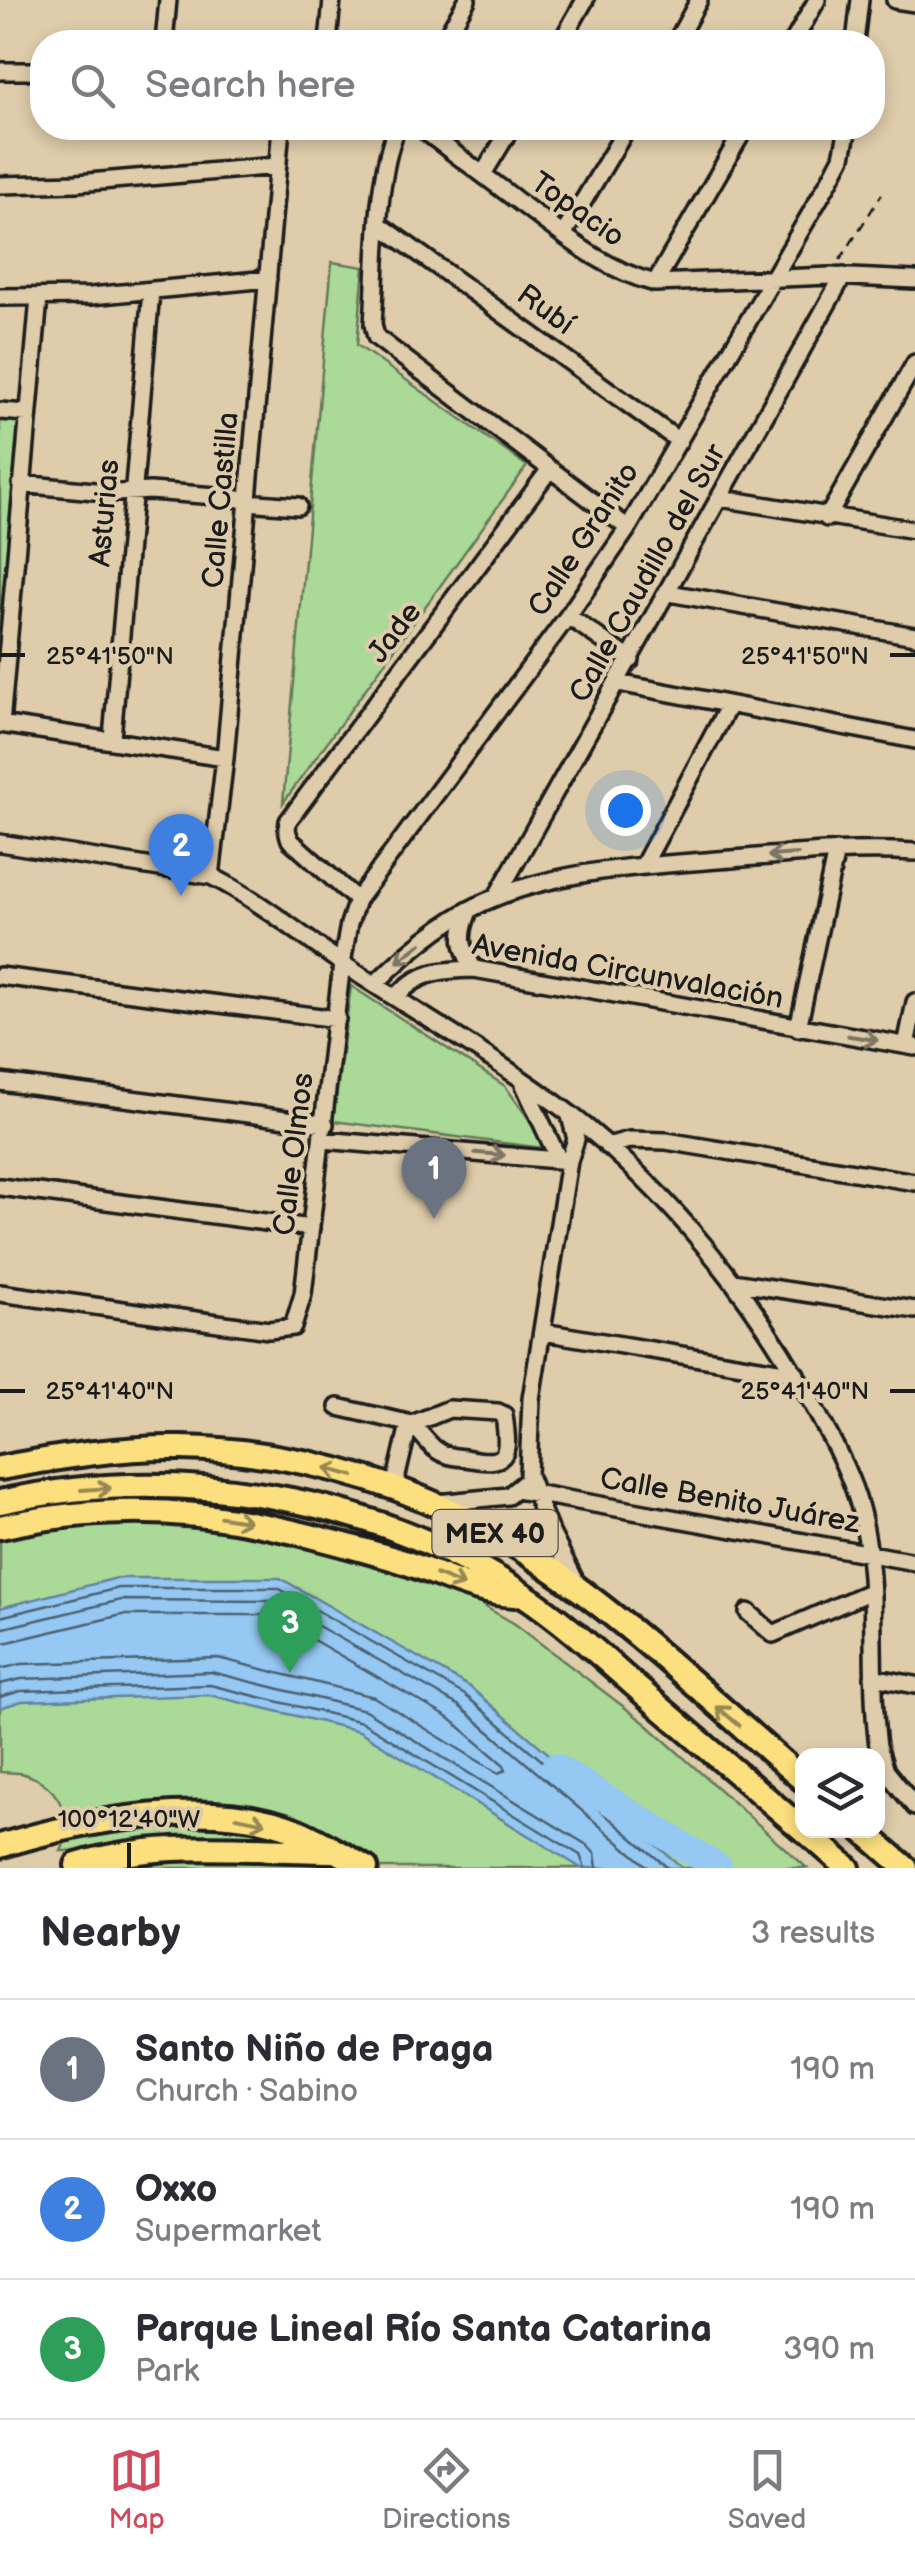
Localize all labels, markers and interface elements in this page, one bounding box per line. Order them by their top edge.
search box [30,30,885,140]
icon: search [65,58,120,113]
text: Search here [145,63,356,108]
street label: Topacio [524,165,631,255]
street label: Rubí [510,277,582,343]
street label: Calle Castilla [195,410,247,590]
street label: Calle Caudillo del Sur [562,437,734,709]
street label: Calle Granito [521,456,647,623]
street label: Asturias [82,458,128,568]
street label: Jade [360,595,429,670]
text: 25°41'50"N [46,641,174,672]
text: 25°41'50"N [741,641,869,672]
your location [600,785,651,836]
pin: 2 [148,814,214,896]
one-way arrow [767,846,799,865]
street label: Avenida Circunvalación [469,927,786,1017]
one-way arrow [396,943,423,964]
one-way arrow [847,1029,879,1048]
street label: Calle Olmos [266,1071,322,1238]
pin: 1 [402,1136,466,1219]
one-way arrow [474,1145,506,1164]
text: 25°41'40"N [46,1376,174,1407]
text: 25°41'40"N [741,1376,869,1407]
street label: Calle Benito Juárez [597,1460,863,1542]
one-way arrow [324,1461,355,1480]
one-way arrow [80,1479,112,1498]
one-way arrow [219,1510,251,1528]
road number: MEX 40 [432,1510,558,1556]
one-way arrow [434,1573,465,1591]
pin: 3 [258,1590,322,1673]
one-way arrow [716,1705,742,1727]
map controls [795,1748,885,1838]
button: layers [795,1748,885,1838]
text: 100°12'40"W [58,1804,201,1835]
one-way arrow [234,1812,266,1831]
text: Nearby [40,1908,180,1959]
text: 3 results [751,1914,875,1953]
text: Santo Niño de Praga [135,2027,494,2072]
text: 1 [66,2050,79,2089]
text: 190 m [790,2050,875,2089]
text: Church · Sabino [135,2072,358,2111]
text: Oxxo [135,2167,217,2212]
text: 2 [63,2190,82,2229]
text: 190 m [790,2190,875,2229]
text: Supermarket [135,2212,321,2251]
text: Parque Lineal Río Santa Catarina [135,2307,712,2352]
text: 3 [63,2330,82,2369]
text: 390 m [783,2330,875,2369]
text: Park [135,2352,199,2391]
tab: Map [109,2443,165,2536]
tab: Directions [382,2443,511,2536]
tab: Saved [728,2443,806,2536]

